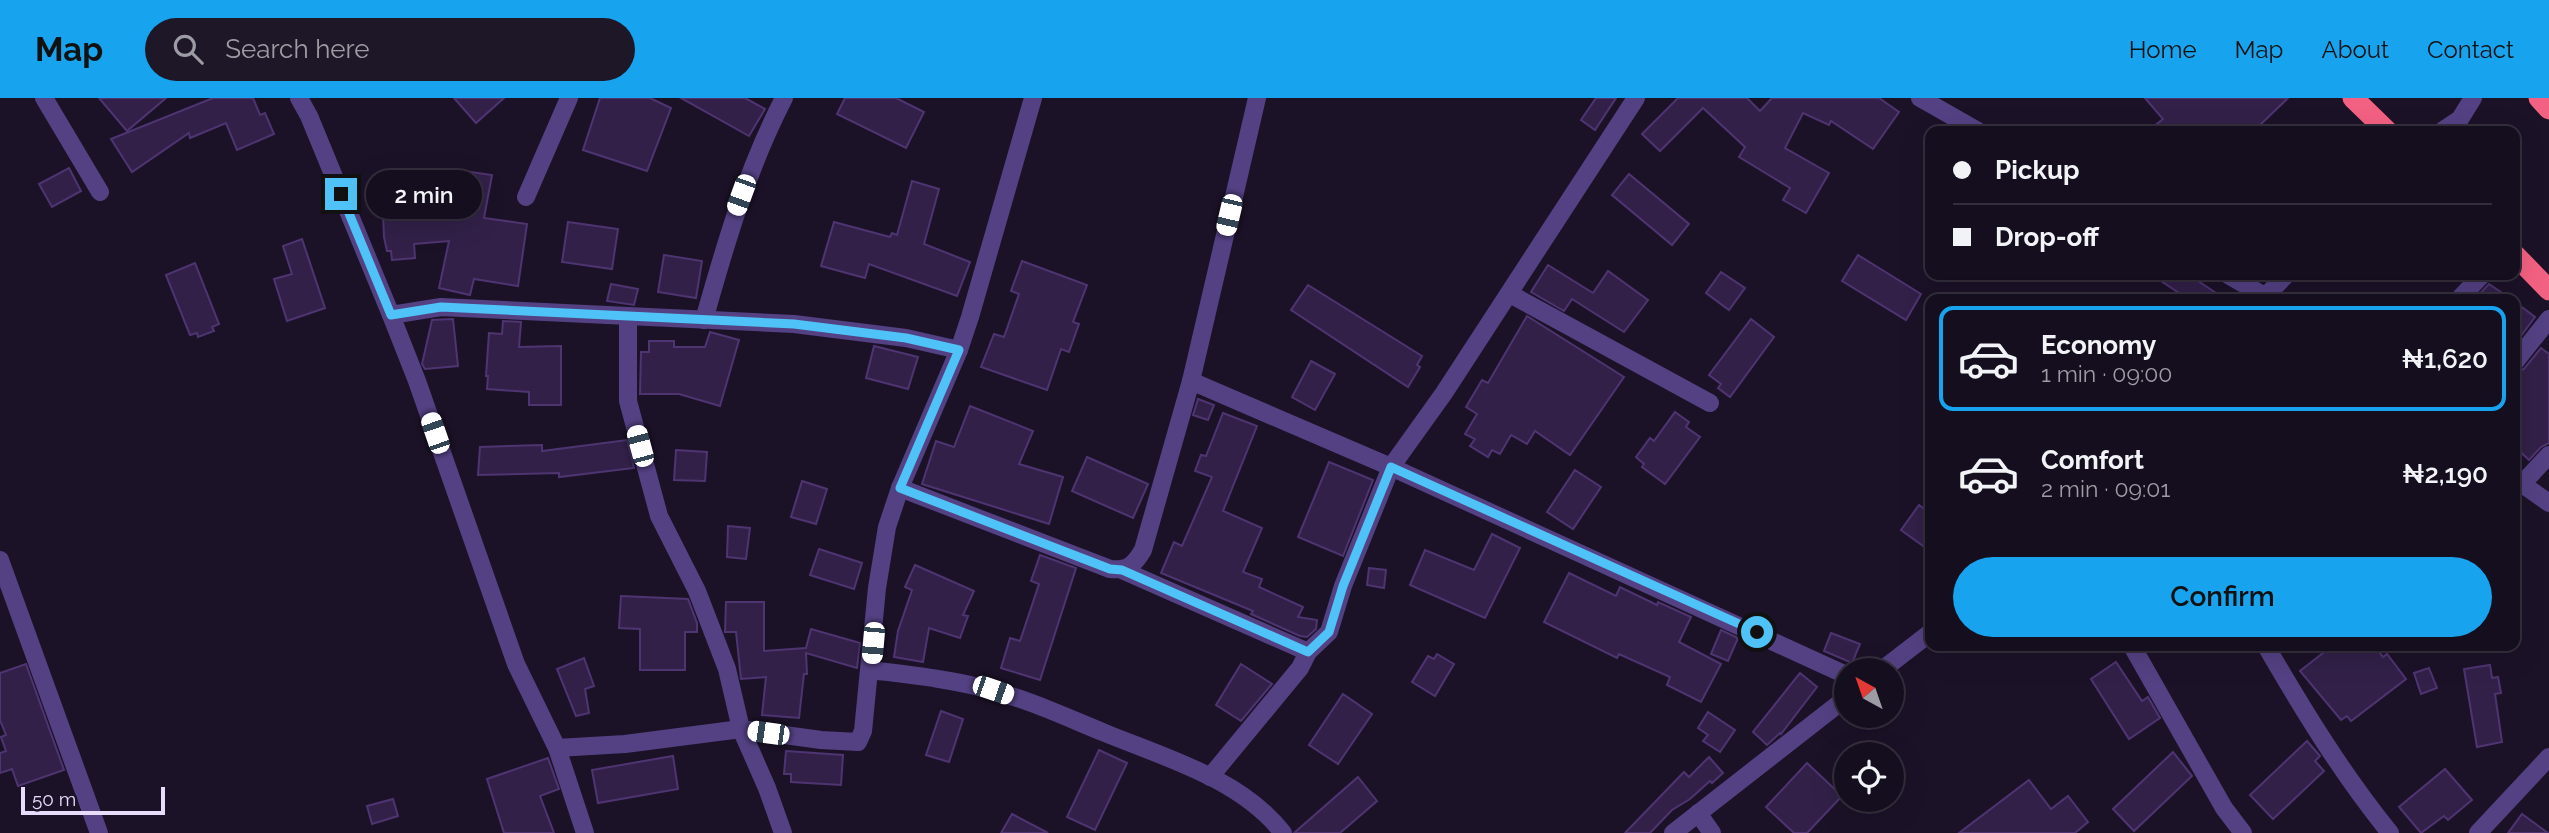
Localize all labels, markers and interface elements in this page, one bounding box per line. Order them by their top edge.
search box [145,18,635,81]
text: Map [35,30,103,69]
icon: search [169,30,207,68]
text: Search here [225,34,370,64]
text: Home [2129,35,2197,64]
text: Map [2235,35,2283,64]
text: About [2321,35,2389,64]
text: Contact [2427,35,2514,64]
text: Pickup [1995,155,2080,185]
callout: 2 min [366,170,481,218]
car [724,172,759,218]
route end [325,178,357,210]
text: 2 min [395,181,453,208]
car [1215,192,1244,238]
text: Drop-off [1995,222,2099,252]
icon: car [1957,327,2020,390]
text: Economy [2041,330,2156,360]
text: ₦1,620 [2402,344,2488,374]
text: 1 min · 09:00 [2041,360,2172,387]
car [419,410,452,456]
car [625,423,656,469]
icon: car [1957,442,2020,505]
text: Comfort [2041,445,2144,475]
text: ₦2,190 [2402,459,2488,489]
text: 2 min · 09:01 [2041,475,2170,502]
button: Confirm [1953,557,2492,637]
route start [1741,616,1773,648]
car [861,621,886,665]
north arrow [1834,658,1904,728]
map controls [1834,658,1904,812]
car [970,673,1017,707]
car [746,720,791,746]
button: locate [1834,742,1904,812]
scale bar [21,784,164,816]
text: 50 m [32,788,76,810]

